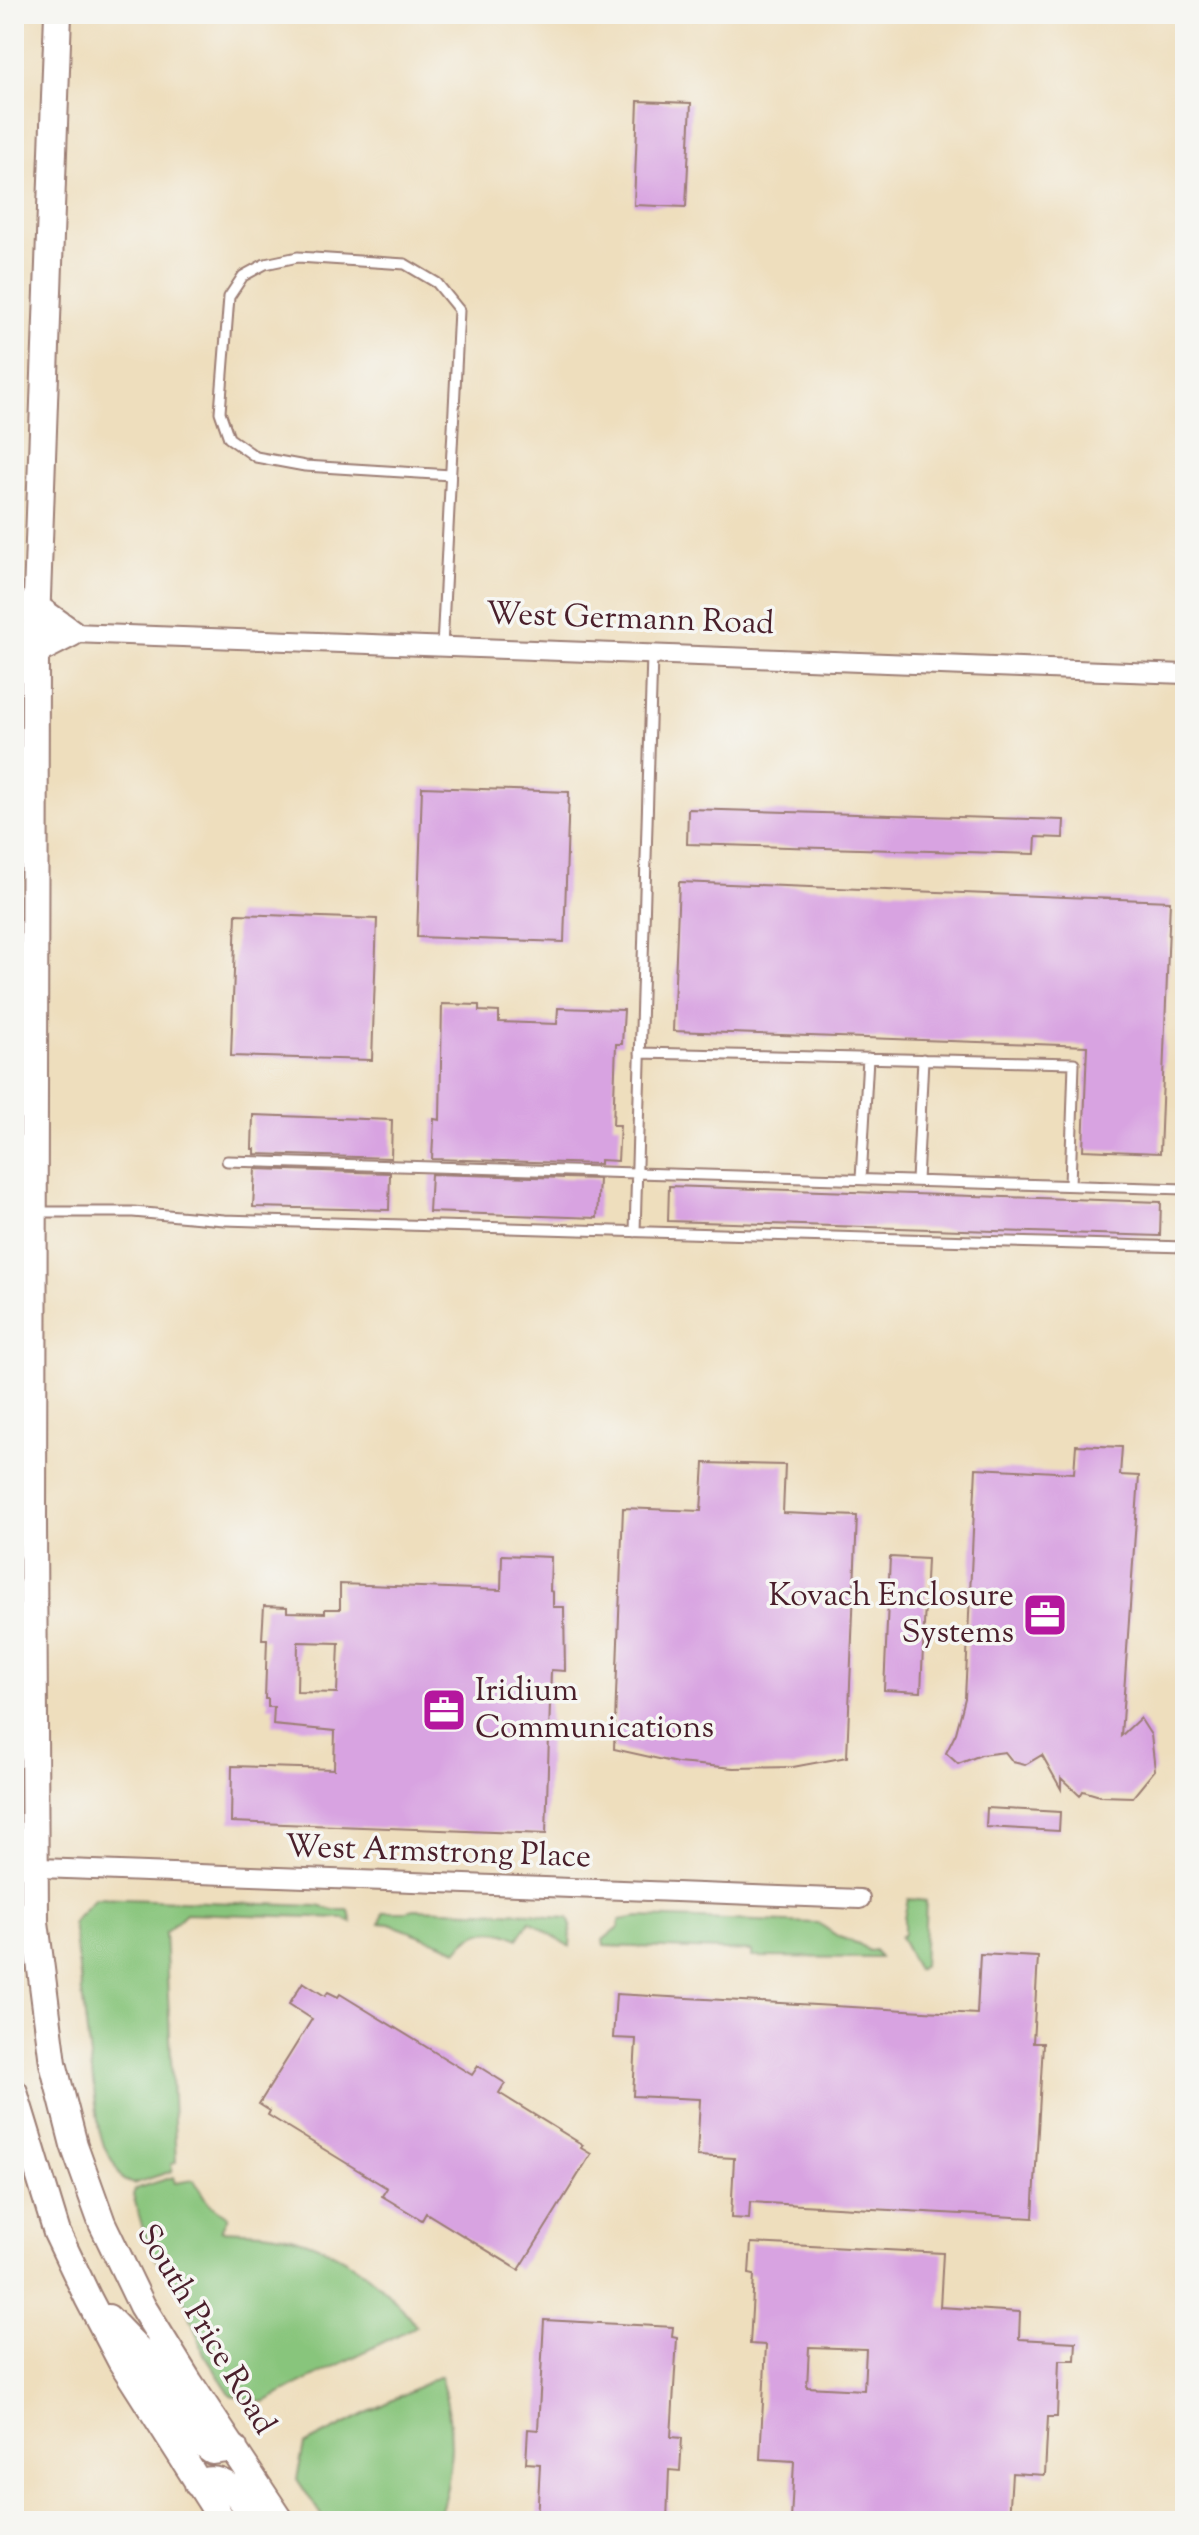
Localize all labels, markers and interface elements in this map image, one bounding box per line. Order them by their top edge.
street label: West Germann Road [485,592,775,648]
place label: Kovach Enclosure Systems [768,1574,1014,1657]
office icon: Kovach Enclosure Systems [1021,1591,1069,1639]
place label: Iridium Communications [475,1669,714,1752]
office icon: Iridium Communications [420,1686,468,1734]
street label: West Armstrong Place [284,1825,592,1881]
street label: South Price Road [124,2216,286,2444]

